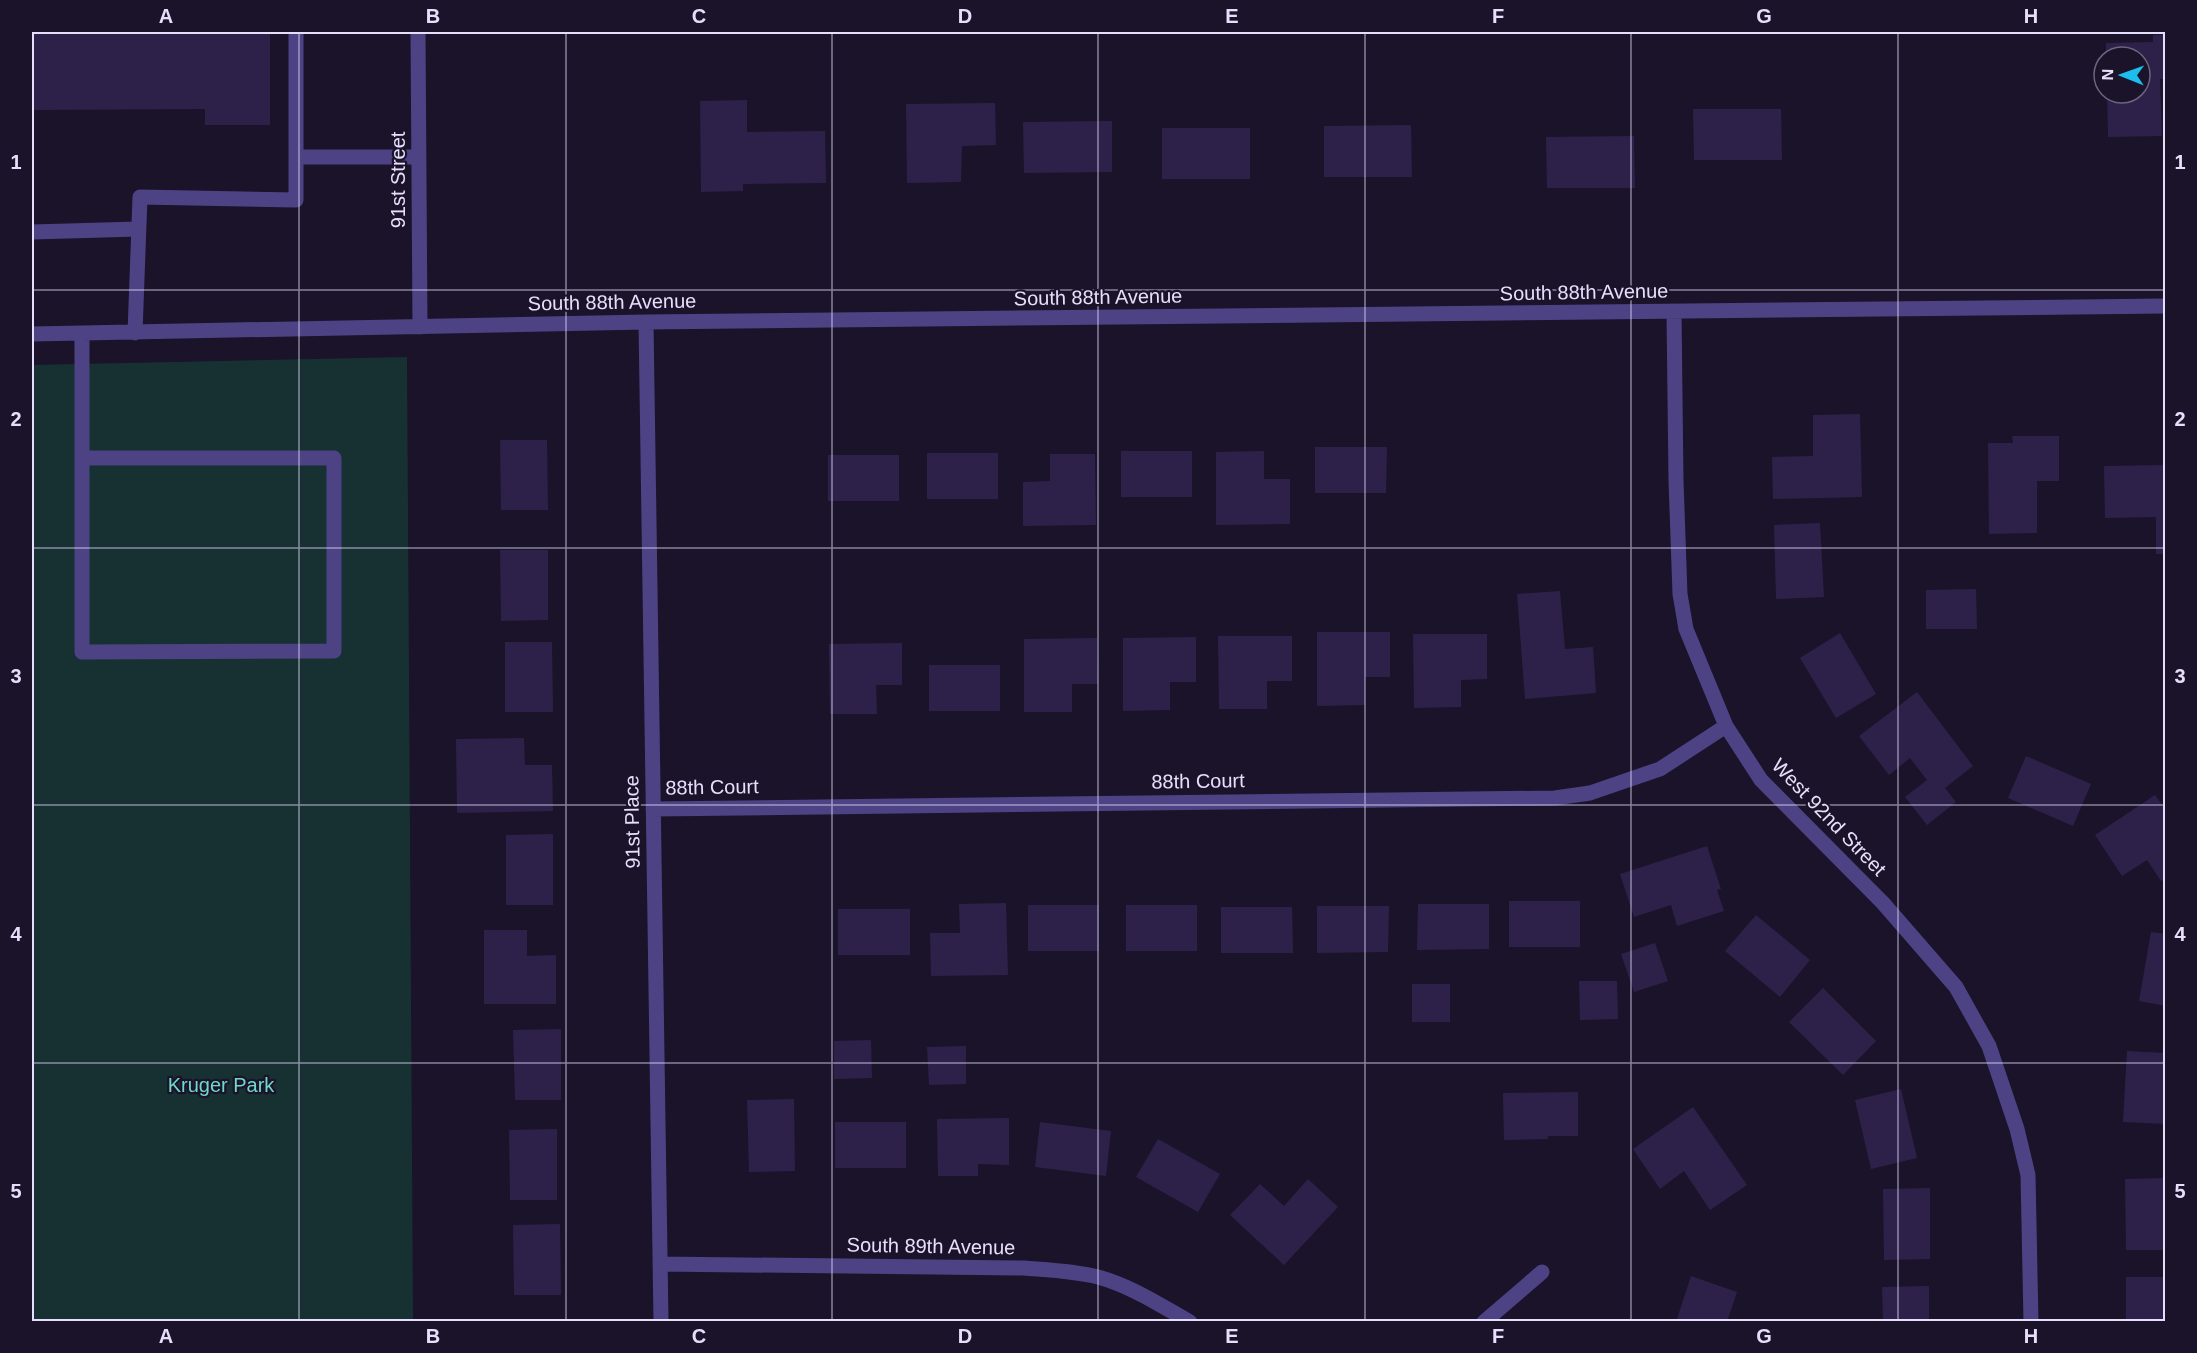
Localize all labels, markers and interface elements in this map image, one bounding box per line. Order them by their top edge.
text: A [159,5,173,27]
text: B [426,5,440,27]
text: C [692,5,706,27]
text: D [958,5,972,27]
text: E [1225,5,1239,27]
text: F [1492,5,1504,27]
text: G [1756,5,1772,27]
text: H [2024,5,2038,27]
north arrow [2092,45,2152,105]
text: N [2099,69,2116,81]
street label: 91st Street [387,131,409,228]
text: 1 [10,151,22,173]
text: 1 [2174,151,2186,173]
street label: South 88th Avenue [1499,280,1669,304]
street label: South 88th Avenue [1013,285,1183,309]
street label: South 88th Avenue [527,290,697,314]
text: 2 [10,408,22,430]
text: 2 [2174,408,2186,430]
text: 3 [10,665,22,687]
text: 3 [2174,665,2186,687]
street label: West 92nd Street [1768,754,1891,880]
street label: 88th Court [1151,769,1245,793]
street label: 91st Place [620,775,644,869]
street label: 88th Court [665,775,759,799]
text: 4 [10,923,22,945]
text: 4 [2174,923,2186,945]
park label: Kruger Park [168,1074,275,1096]
text: 5 [10,1180,22,1202]
text: 5 [2174,1180,2186,1202]
street label: South 89th Avenue [846,1234,1016,1258]
text: A [159,1325,173,1347]
text: B [426,1325,440,1347]
text: C [692,1325,706,1347]
text: D [958,1325,972,1347]
text: E [1225,1325,1239,1347]
text: F [1492,1325,1504,1347]
text: G [1756,1325,1772,1347]
text: H [2024,1325,2038,1347]

